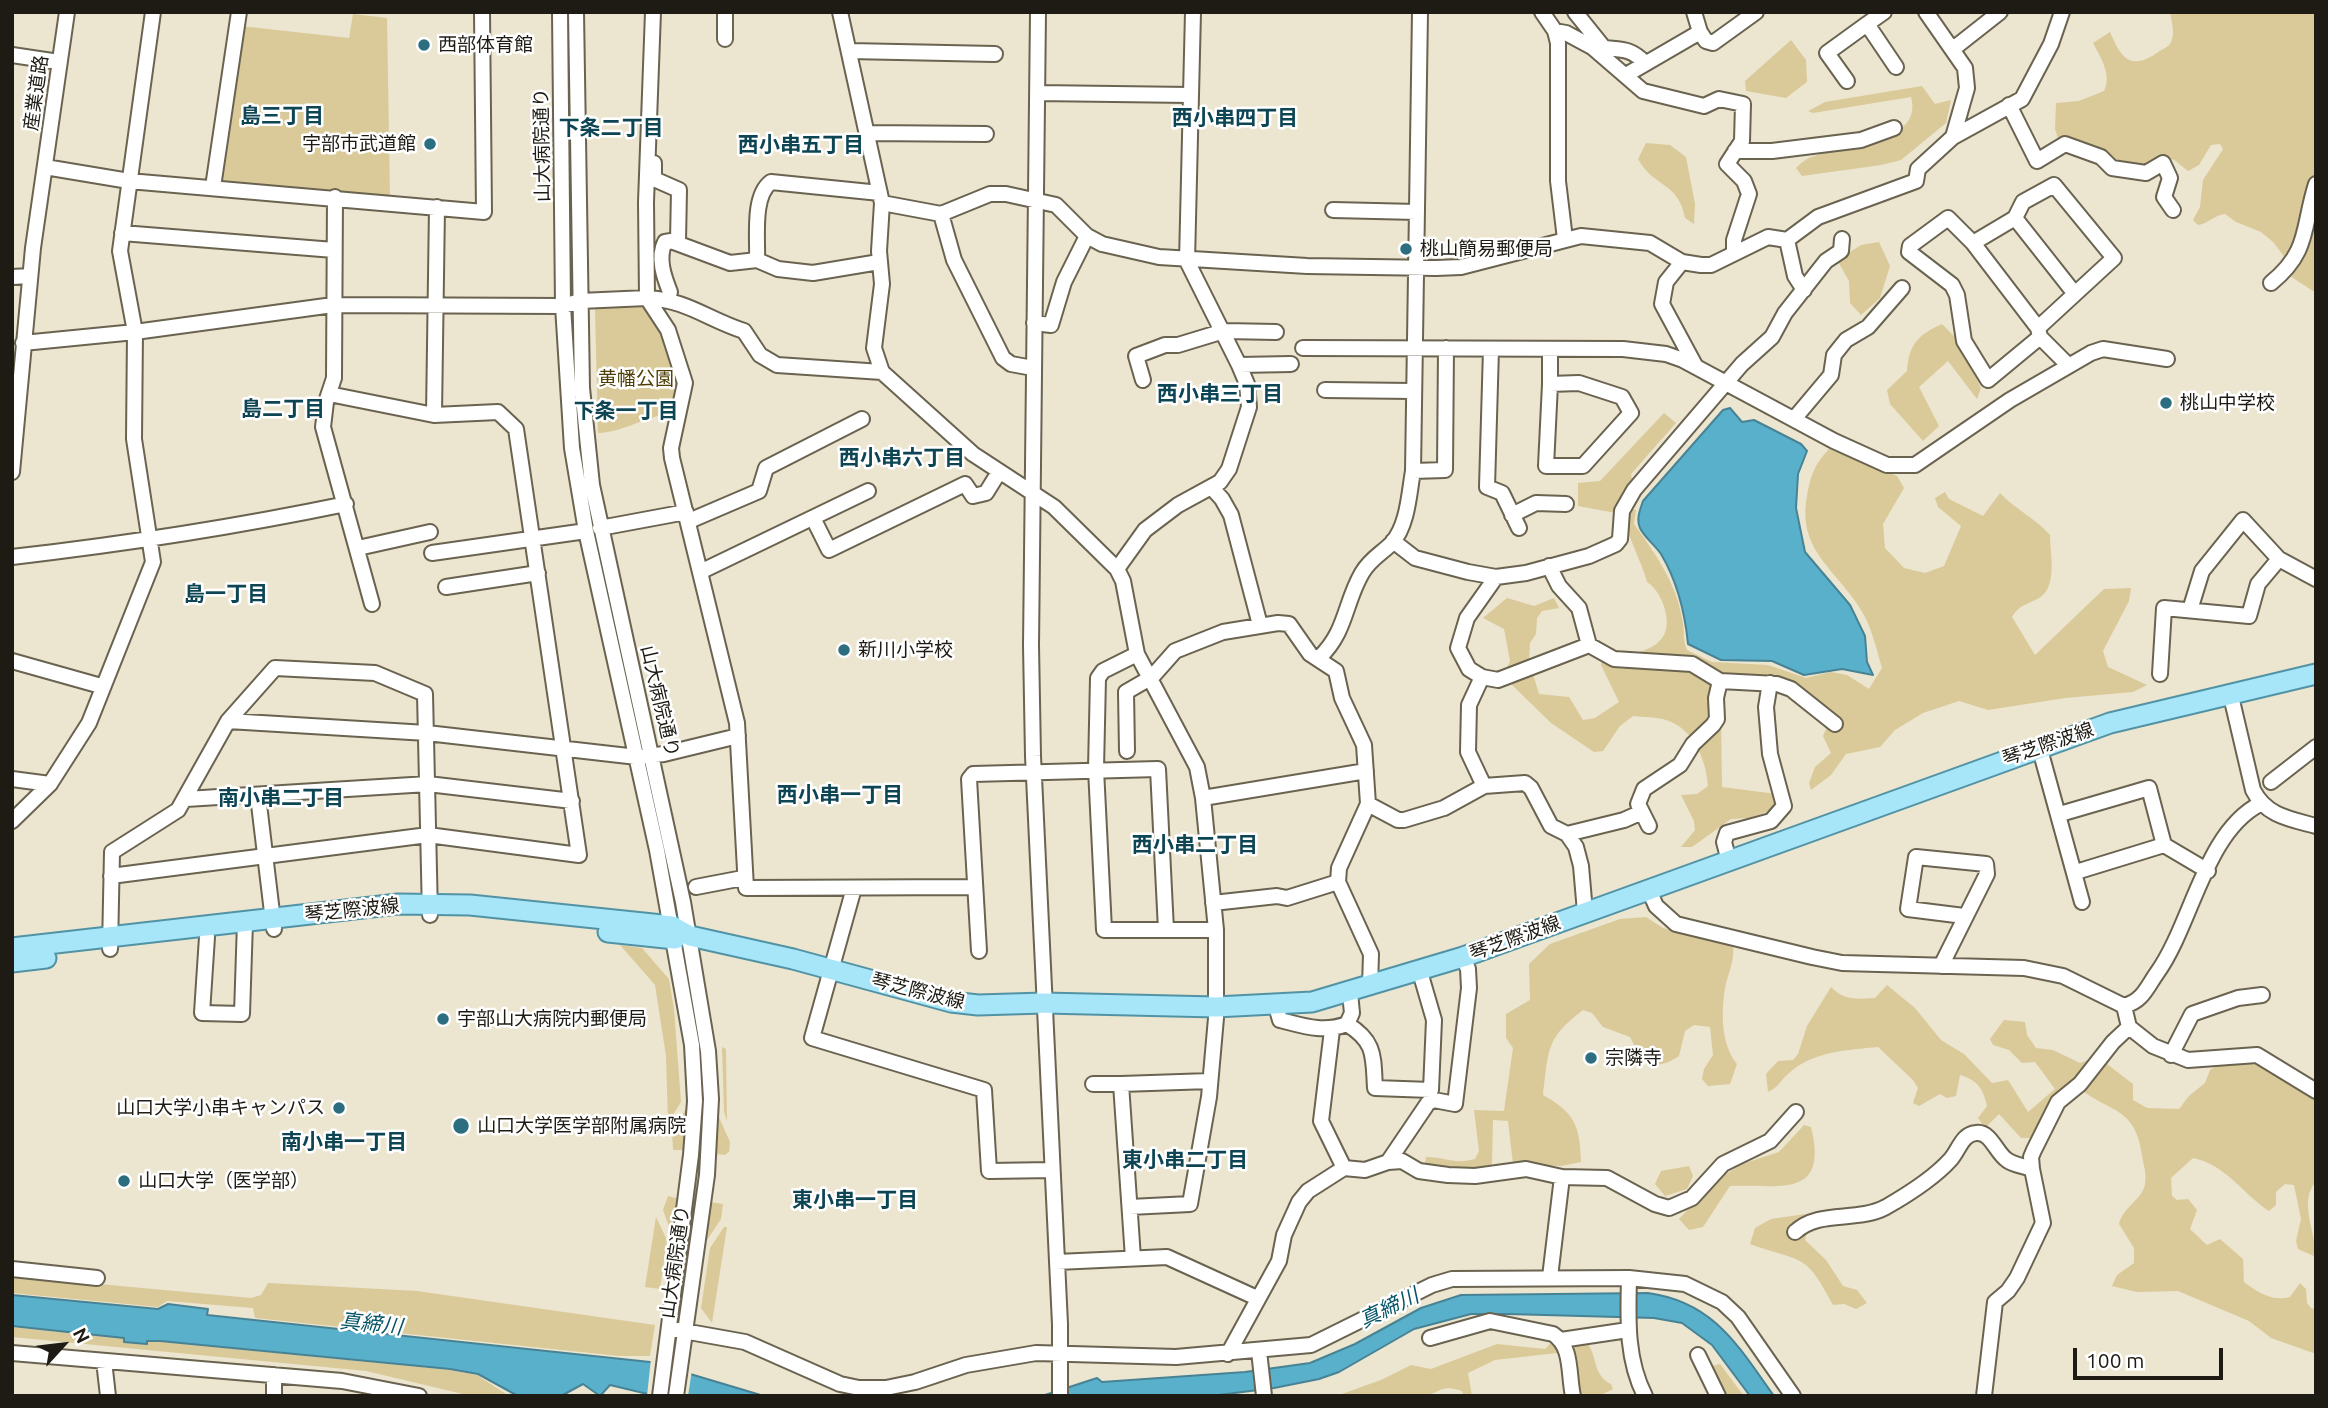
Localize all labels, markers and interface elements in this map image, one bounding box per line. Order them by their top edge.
place label: 西部体育館 [438,34,533,56]
marker: 西部体育館 [416,37,432,53]
street label: 産業道路 [19,54,53,132]
street label: 山大病院通り [530,88,554,202]
district label: 島三丁目 [240,103,324,129]
district label: 西小串四丁目 [1172,105,1298,131]
district label: 下条二丁目 [559,115,663,141]
district label: 西小串五丁目 [738,132,864,158]
place label: 宇部市武道館 [302,133,416,155]
marker: 宇部市武道館 [422,136,438,152]
place label: 桃山簡易郵便局 [1420,238,1553,260]
marker: 桃山簡易郵便局 [1398,241,1414,257]
park label: 黄幡公園 [598,368,674,390]
district label: 西小串三丁目 [1157,381,1283,407]
place label: 桃山中学校 [2180,392,2275,414]
marker: 桃山中学校 [2158,395,2174,411]
district label: 島二丁目 [241,396,325,422]
district label: 下条一丁目 [574,398,678,424]
district label: 西小串六丁目 [839,445,965,471]
district label: 島一丁目 [184,581,268,607]
place label: 新川小学校 [858,639,953,661]
marker: 新川小学校 [836,642,852,658]
street label: 山大病院通り [636,643,684,759]
street label: 琴芝際波線 [1999,718,2097,770]
district label: 西小串一丁目 [777,782,903,808]
district label: 南小串二丁目 [218,785,344,811]
district label: 西小串二丁目 [1132,832,1258,858]
street label: 琴芝際波線 [304,894,400,926]
street label: 琴芝際波線 [1466,911,1564,965]
street label: 琴芝際波線 [869,968,967,1014]
place label: 宇部山大病院内郵便局 [457,1008,647,1030]
marker: 宇部山大病院内郵便局 [435,1011,451,1027]
place label: 宗隣寺 [1605,1047,1662,1069]
marker: 宗隣寺 [1583,1050,1599,1066]
place label: 山口大学小串キャンパス [116,1097,325,1119]
marker: 山口大学小串キャンパス [331,1100,347,1116]
place label: 山口大学医学部附属病院 [477,1115,686,1137]
marker: 山口大学医学部附属病院 [451,1116,471,1136]
district label: 南小串一丁目 [281,1129,407,1155]
district label: 東小串二丁目 [1122,1147,1248,1173]
place label: 山口大学（医学部） [138,1170,309,1192]
marker: 山口大学（医学部） [116,1173,132,1189]
district label: 東小串一丁目 [792,1187,918,1213]
street label: 山大病院通り [656,1204,694,1320]
water label: 真締川 [1355,1283,1423,1333]
water label: 真締川 [338,1308,404,1340]
north arrow [28,1310,98,1380]
text: N [69,1324,95,1347]
scale bar [2076,1334,2226,1378]
text: 100 m [2086,1348,2144,1372]

